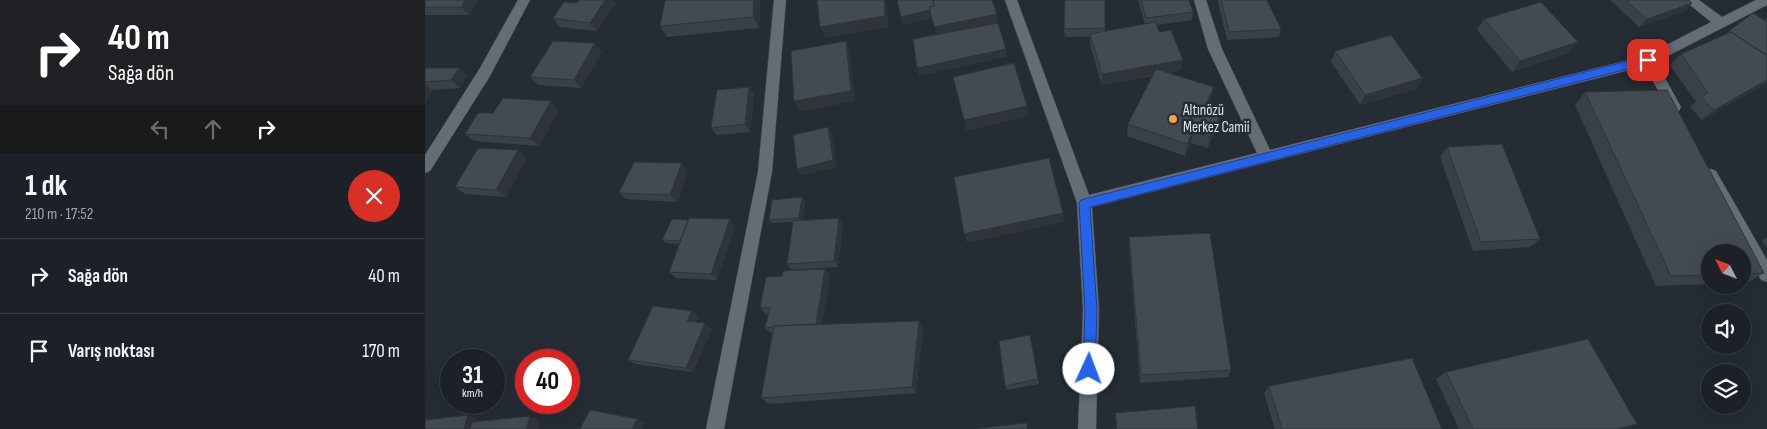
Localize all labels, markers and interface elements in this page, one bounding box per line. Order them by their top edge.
text: 40 m [108,17,170,60]
icon: right [25,20,90,85]
pin [1627,39,1669,81]
icon: arrive [1634,46,1662,74]
text: Sağa dön [108,60,174,87]
place label: Altınözü Merkez Camii [1182,101,1250,137]
marker: Altınözü Merkez Camii [1167,113,1179,125]
icon: left [146,115,174,143]
icon: ahead [199,115,227,143]
icon: right [252,115,280,143]
text: 1 dk [25,168,67,204]
button: close [348,170,400,222]
text: 210 m · 17:52 [25,205,93,224]
north arrow [1701,244,1751,294]
map controls [1701,244,1751,414]
icon: right [25,262,53,290]
text: Sağa dön [68,265,128,288]
text: 40 m [368,265,400,288]
button: sound [1701,304,1751,354]
icon: arrive [25,337,53,365]
text: Varış noktası [68,340,154,363]
text: 170 m [362,340,400,363]
position arrow [1062,342,1114,394]
speed limit sign: 40 [515,349,580,414]
text: 31 [462,360,483,391]
button: layers [1701,364,1751,414]
text: km/h [462,386,483,401]

